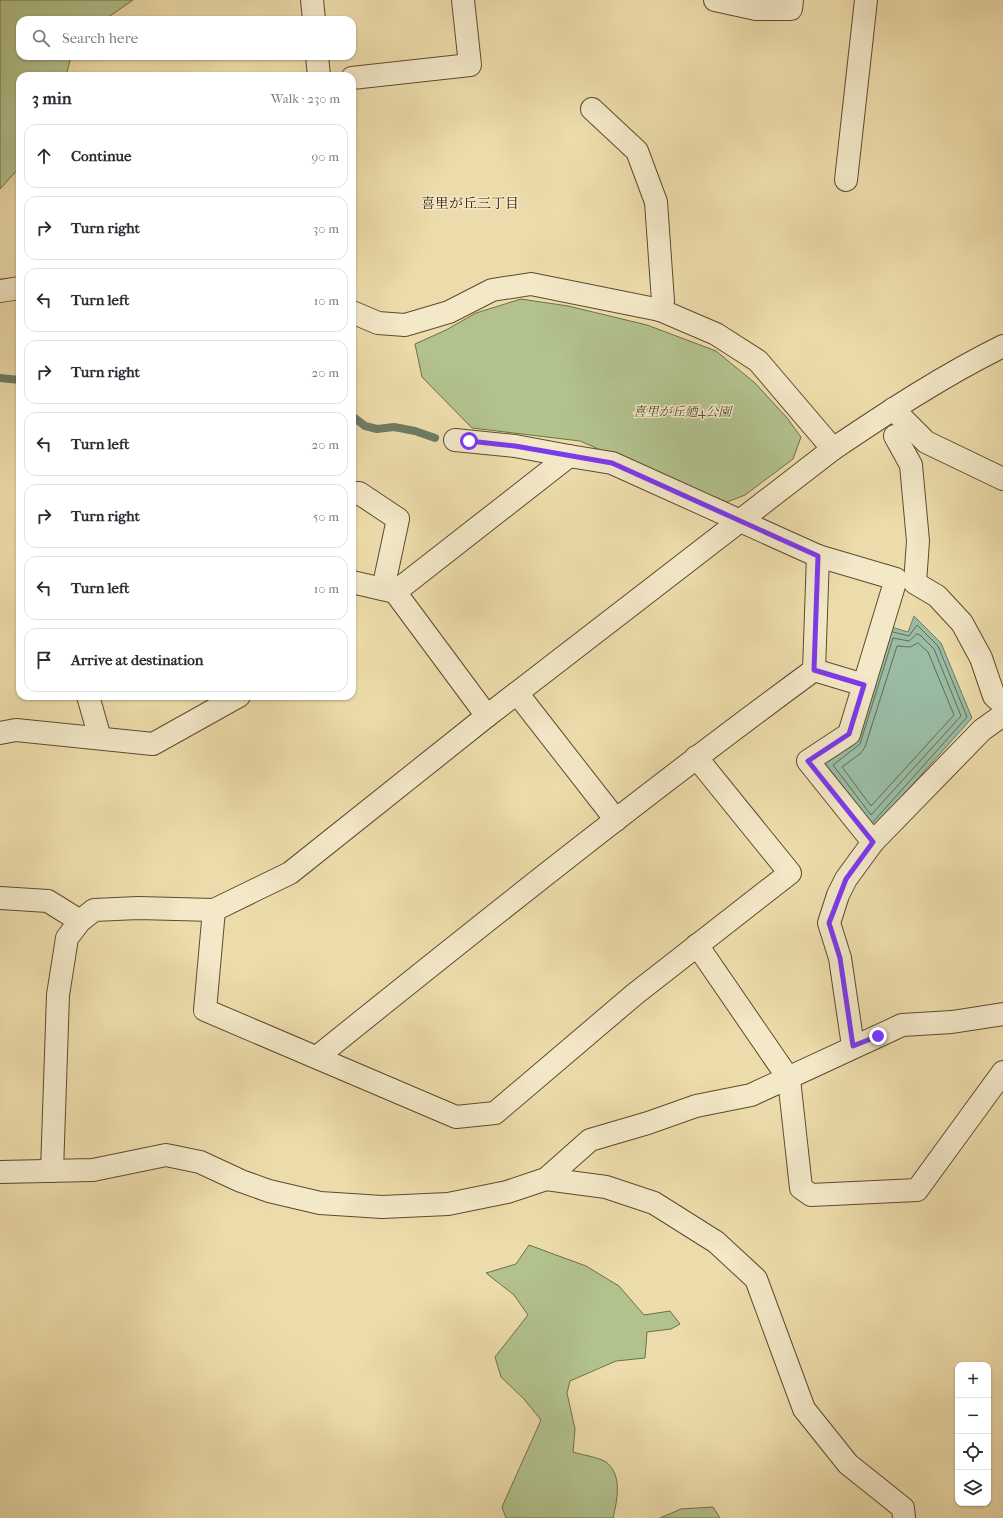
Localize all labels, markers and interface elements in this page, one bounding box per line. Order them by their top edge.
search box [16,16,356,60]
icon: search [30,27,52,49]
text: Search here [62,29,138,47]
text: 3 min [32,88,72,108]
text: Walk · 230 m [271,91,340,106]
icon: ahead [33,145,55,167]
text: Continue [71,147,131,165]
text: 90 m [311,149,339,164]
district label: 喜里が丘三丁目 [421,195,519,212]
icon: right [33,217,55,239]
text: Turn right [71,219,140,237]
text: 30 m [313,221,339,236]
icon: left [33,289,55,311]
text: Turn left [71,291,129,309]
text: 10 m [314,293,339,308]
icon: right [33,361,55,383]
text: Turn right [71,363,140,381]
text: 20 m [312,365,339,380]
park label: 喜里が丘廼4公園 [633,404,733,419]
route start [460,432,478,450]
icon: left [33,433,55,455]
text: Turn left [71,435,129,453]
text: 20 m [312,437,339,452]
icon: right [33,505,55,527]
text: Turn right [71,507,140,525]
text: 50 m [313,509,339,524]
icon: left [33,577,55,599]
text: Turn left [71,579,129,597]
text: 10 m [314,581,339,596]
icon: arrive [33,649,55,671]
text: Arrive at destination [71,651,203,669]
route end [869,1027,887,1045]
map controls [955,1362,991,1506]
button: + [955,1362,991,1398]
button: − [955,1398,991,1434]
button: locate [955,1434,991,1470]
button: layers [955,1470,991,1506]

